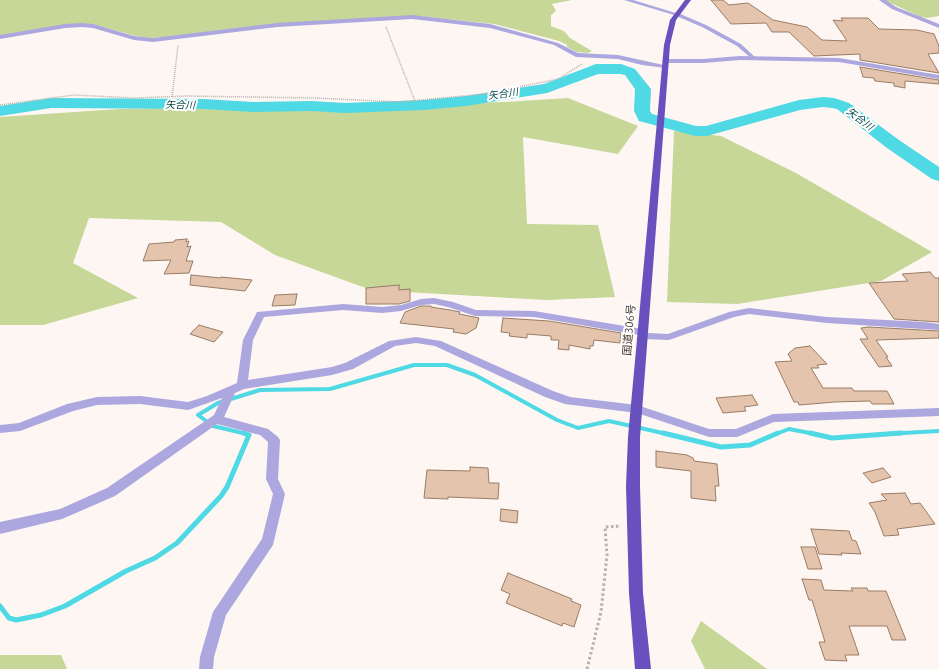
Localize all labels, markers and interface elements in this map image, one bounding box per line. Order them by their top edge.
water label: 矢合川 [487,86,519,102]
water label: 矢合川 [165,99,195,111]
water label: 矢合川 [844,105,876,133]
street label: 国道306号 [620,304,638,356]

